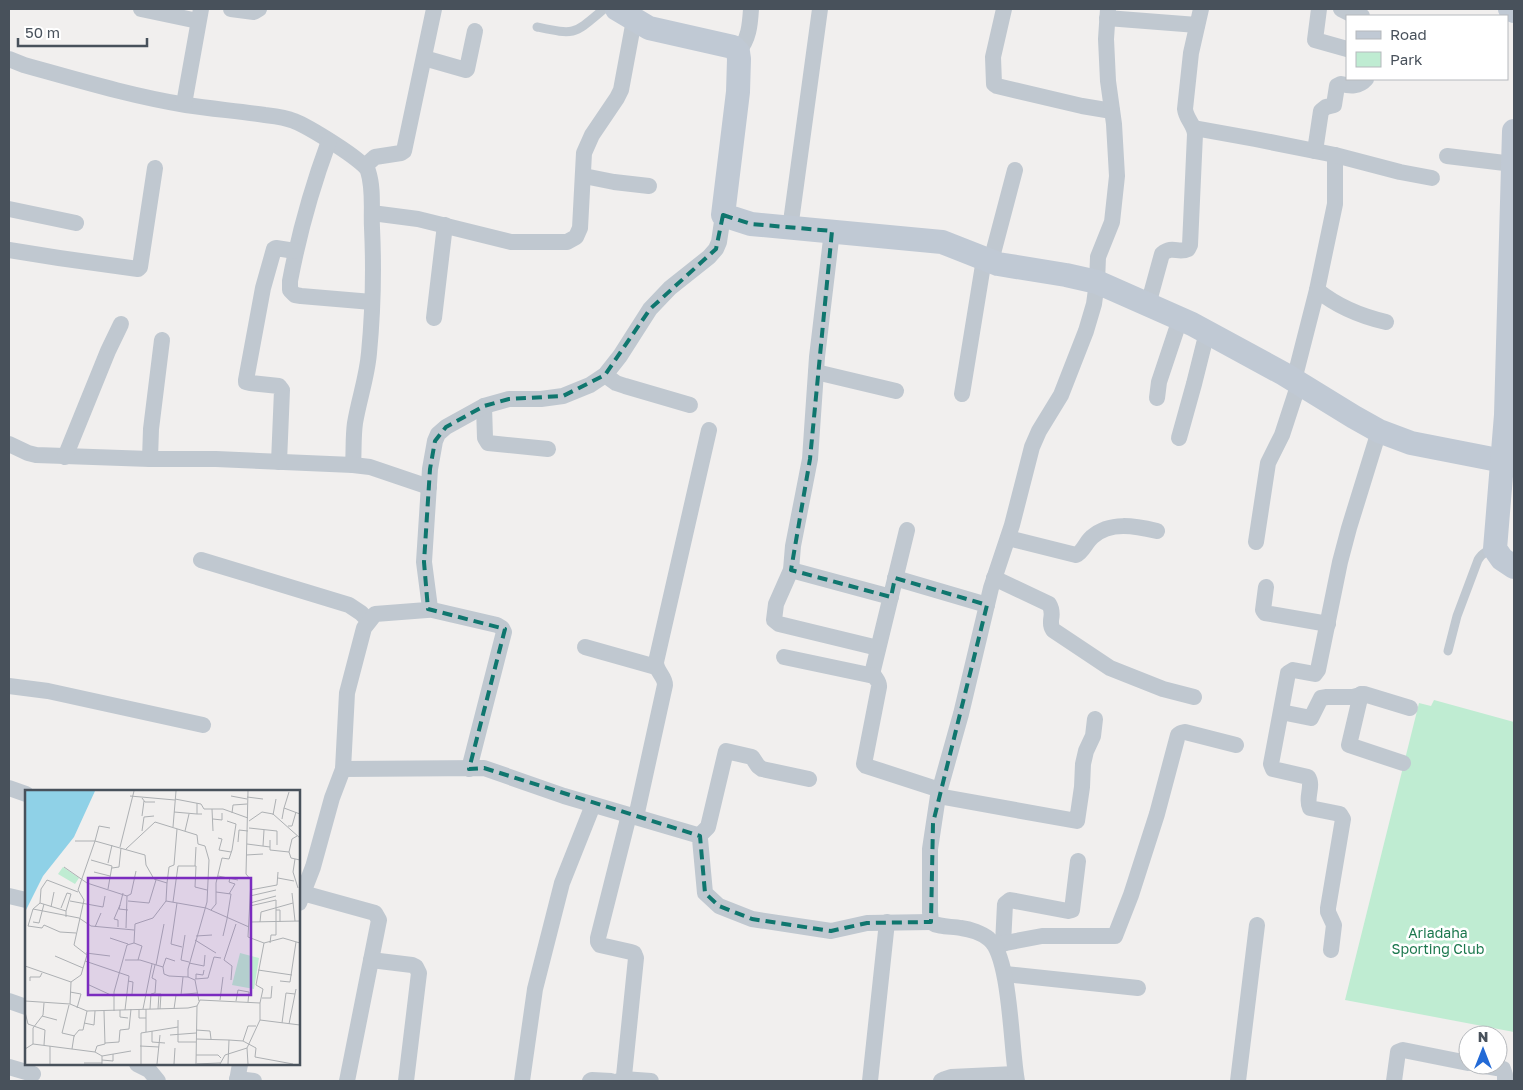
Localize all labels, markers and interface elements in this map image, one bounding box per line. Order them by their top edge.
scale bar [18,15,146,47]
legend [1346,15,1508,80]
text: 50 m [25,23,60,41]
text: Road [1390,25,1427,43]
text: Park [1390,50,1423,68]
inset map [25,790,300,1065]
park label: Ariadaha Sporting Club [1392,924,1484,957]
north arrow [1458,1025,1508,1075]
text: N [1478,1028,1488,1045]

